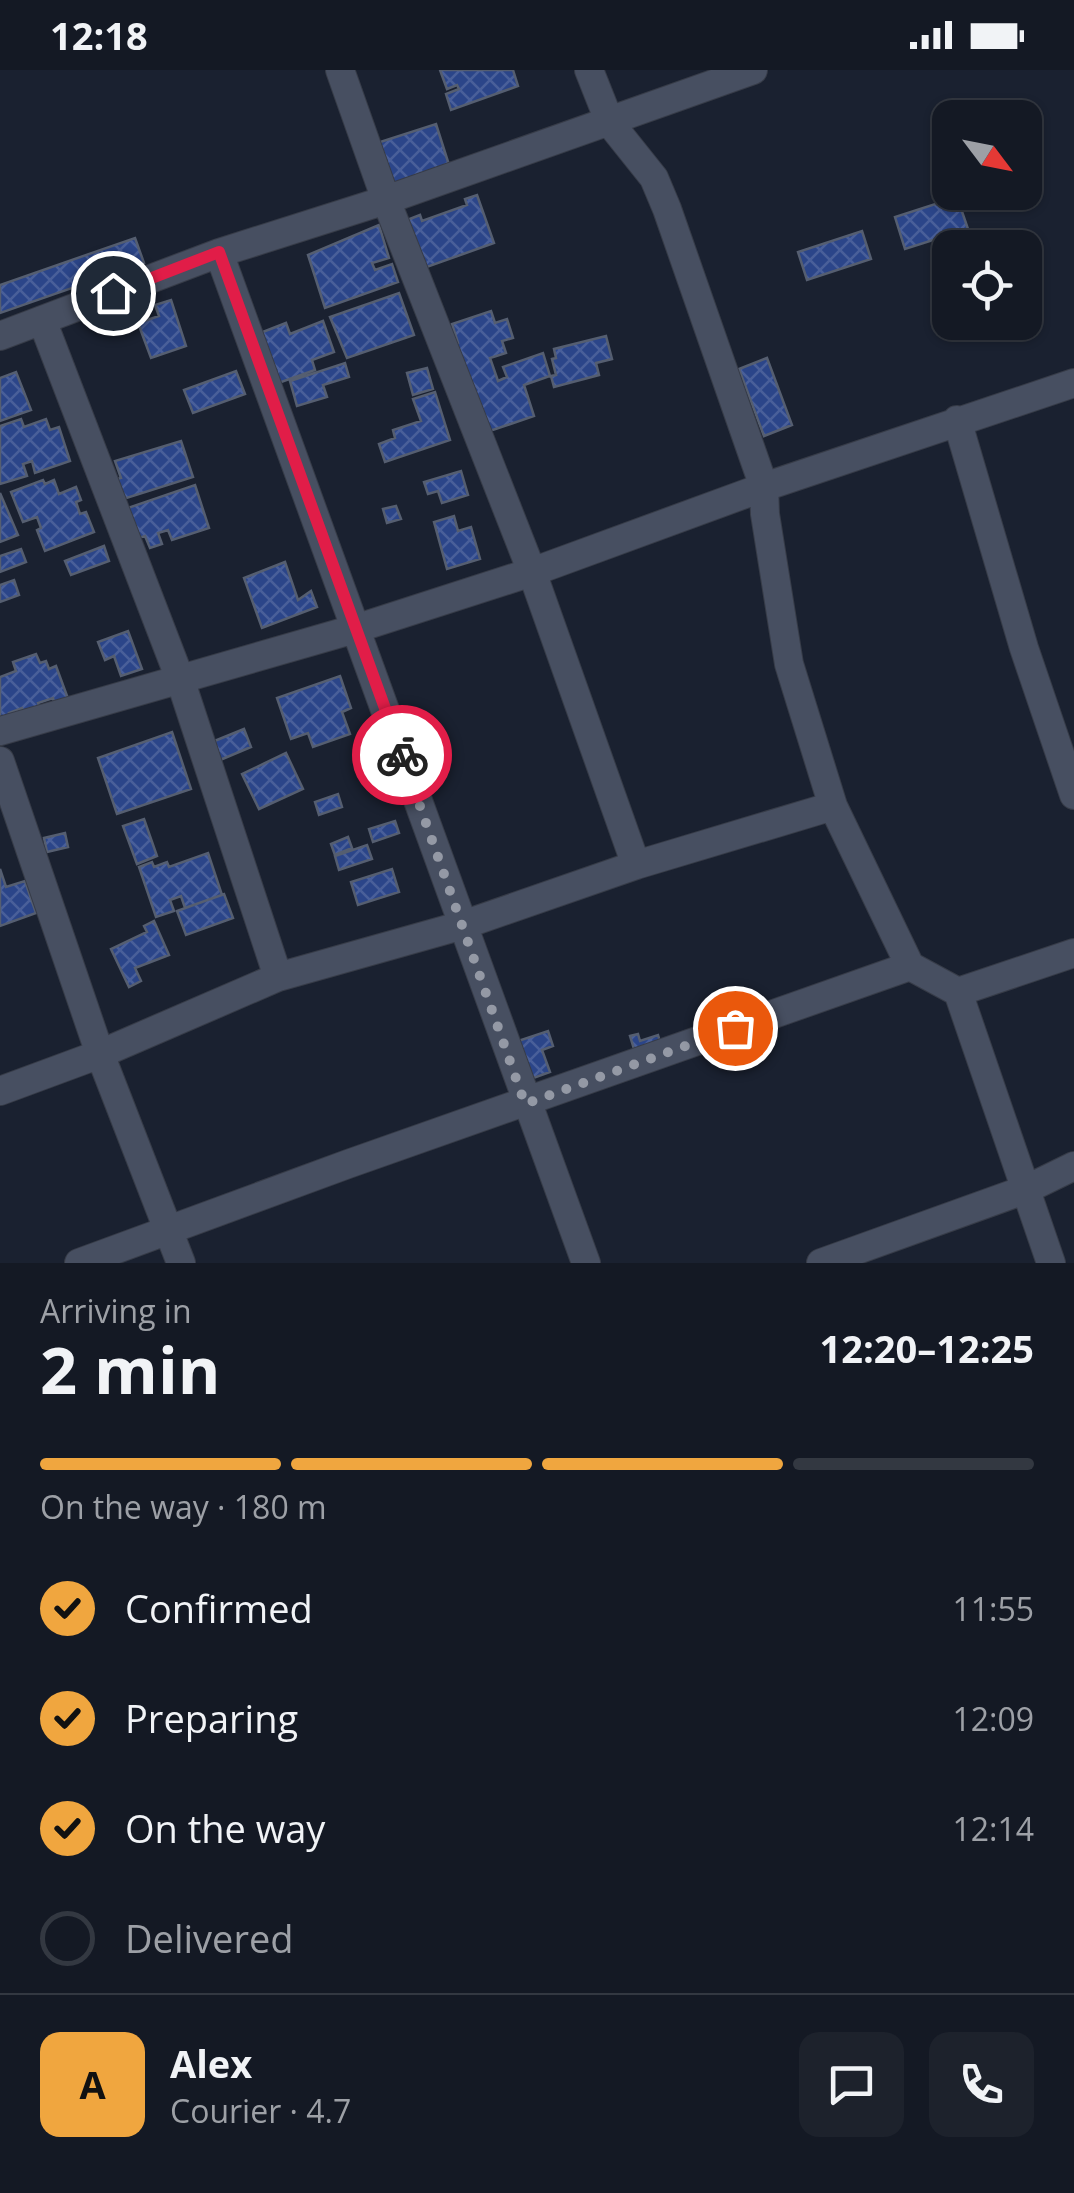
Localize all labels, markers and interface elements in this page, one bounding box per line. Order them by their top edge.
text: 12:18 [50,9,148,61]
north arrow [932,100,1042,210]
map controls [932,100,1042,340]
button: locate [932,230,1042,340]
pin [71,251,156,336]
icon: home [86,266,141,321]
courier [352,705,452,805]
icon: bike [375,728,430,783]
pin [693,986,778,1071]
icon: bag [708,1001,763,1056]
text: Arriving in [40,1289,192,1332]
text: 12:20–12:25 [820,1322,1034,1374]
text: 2 min [40,1325,220,1413]
text: On the way · 180 m [40,1485,327,1528]
icon: check [40,1581,95,1636]
text: Confirmed [125,1582,313,1634]
text: 11:55 [952,1587,1034,1630]
icon: check [40,1691,95,1746]
text: Preparing [125,1692,298,1744]
text: 12:09 [952,1697,1034,1740]
icon: check [40,1801,95,1856]
text: On the way [125,1802,325,1854]
text: 12:14 [952,1807,1034,1850]
text: Delivered [125,1912,294,1964]
button: chat [799,2032,904,2137]
button: phone [929,2032,1034,2137]
text: Alex [170,2037,252,2089]
text: A [79,2058,106,2110]
text: Courier · 4.7 [170,2089,351,2132]

